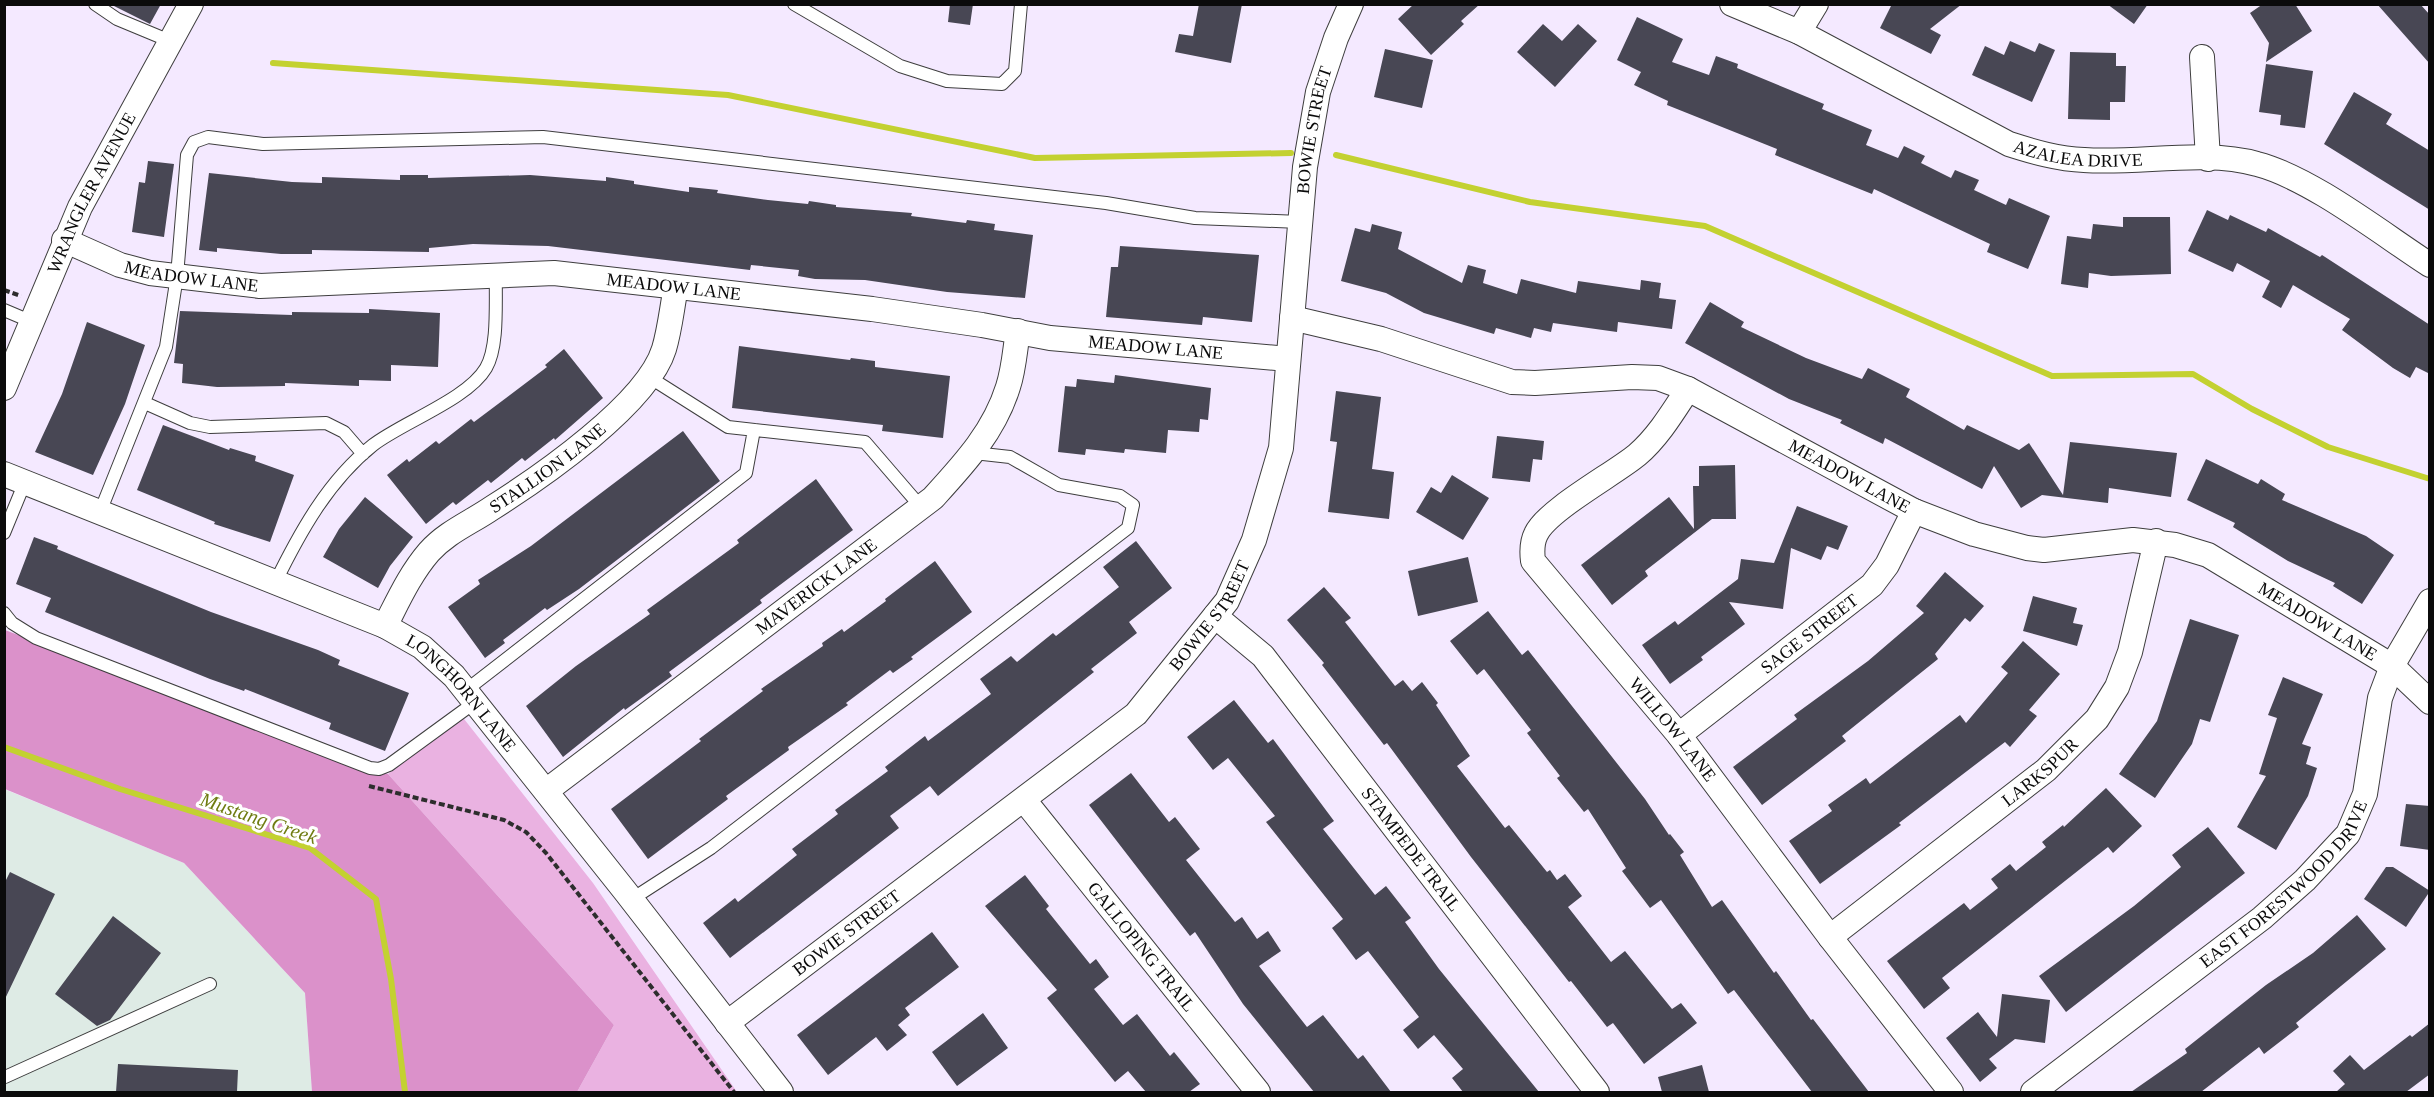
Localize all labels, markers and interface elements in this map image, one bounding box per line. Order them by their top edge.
street label: BOWIE STREET [1293,64,1336,195]
street label: WRANGLER AVENUE [43,109,140,276]
street label: AZALEA DRIVE [2011,136,2143,171]
street label: MEADOW LANE [122,257,260,296]
street label: MEADOW LANE [606,269,742,304]
street label: MEADOW LANE [1088,331,1224,363]
street label: STALLION LANE [486,419,610,517]
street label: MEADOW LANE [1785,435,1914,517]
street label: MAVERICK LANE [752,534,881,638]
street label: BOWIE STREET [1165,558,1254,675]
street label: MEADOW LANE [2255,578,2381,665]
street label: SAGE STREET [1757,590,1862,678]
street label: LONGHORN LANE [403,630,520,756]
street label: WILLOW LANE [1625,673,1720,785]
street label: LARKSPUR [1998,734,2082,810]
street label: STAMPEDE TRAIL [1357,783,1465,915]
water label: Mustang Creek [196,787,321,850]
street label: EAST FORESTWOOD DRIVE [2196,797,2371,972]
street label: GALLOPING TRAIL [1084,878,1199,1015]
street label: BOWIE STREET [789,886,904,980]

